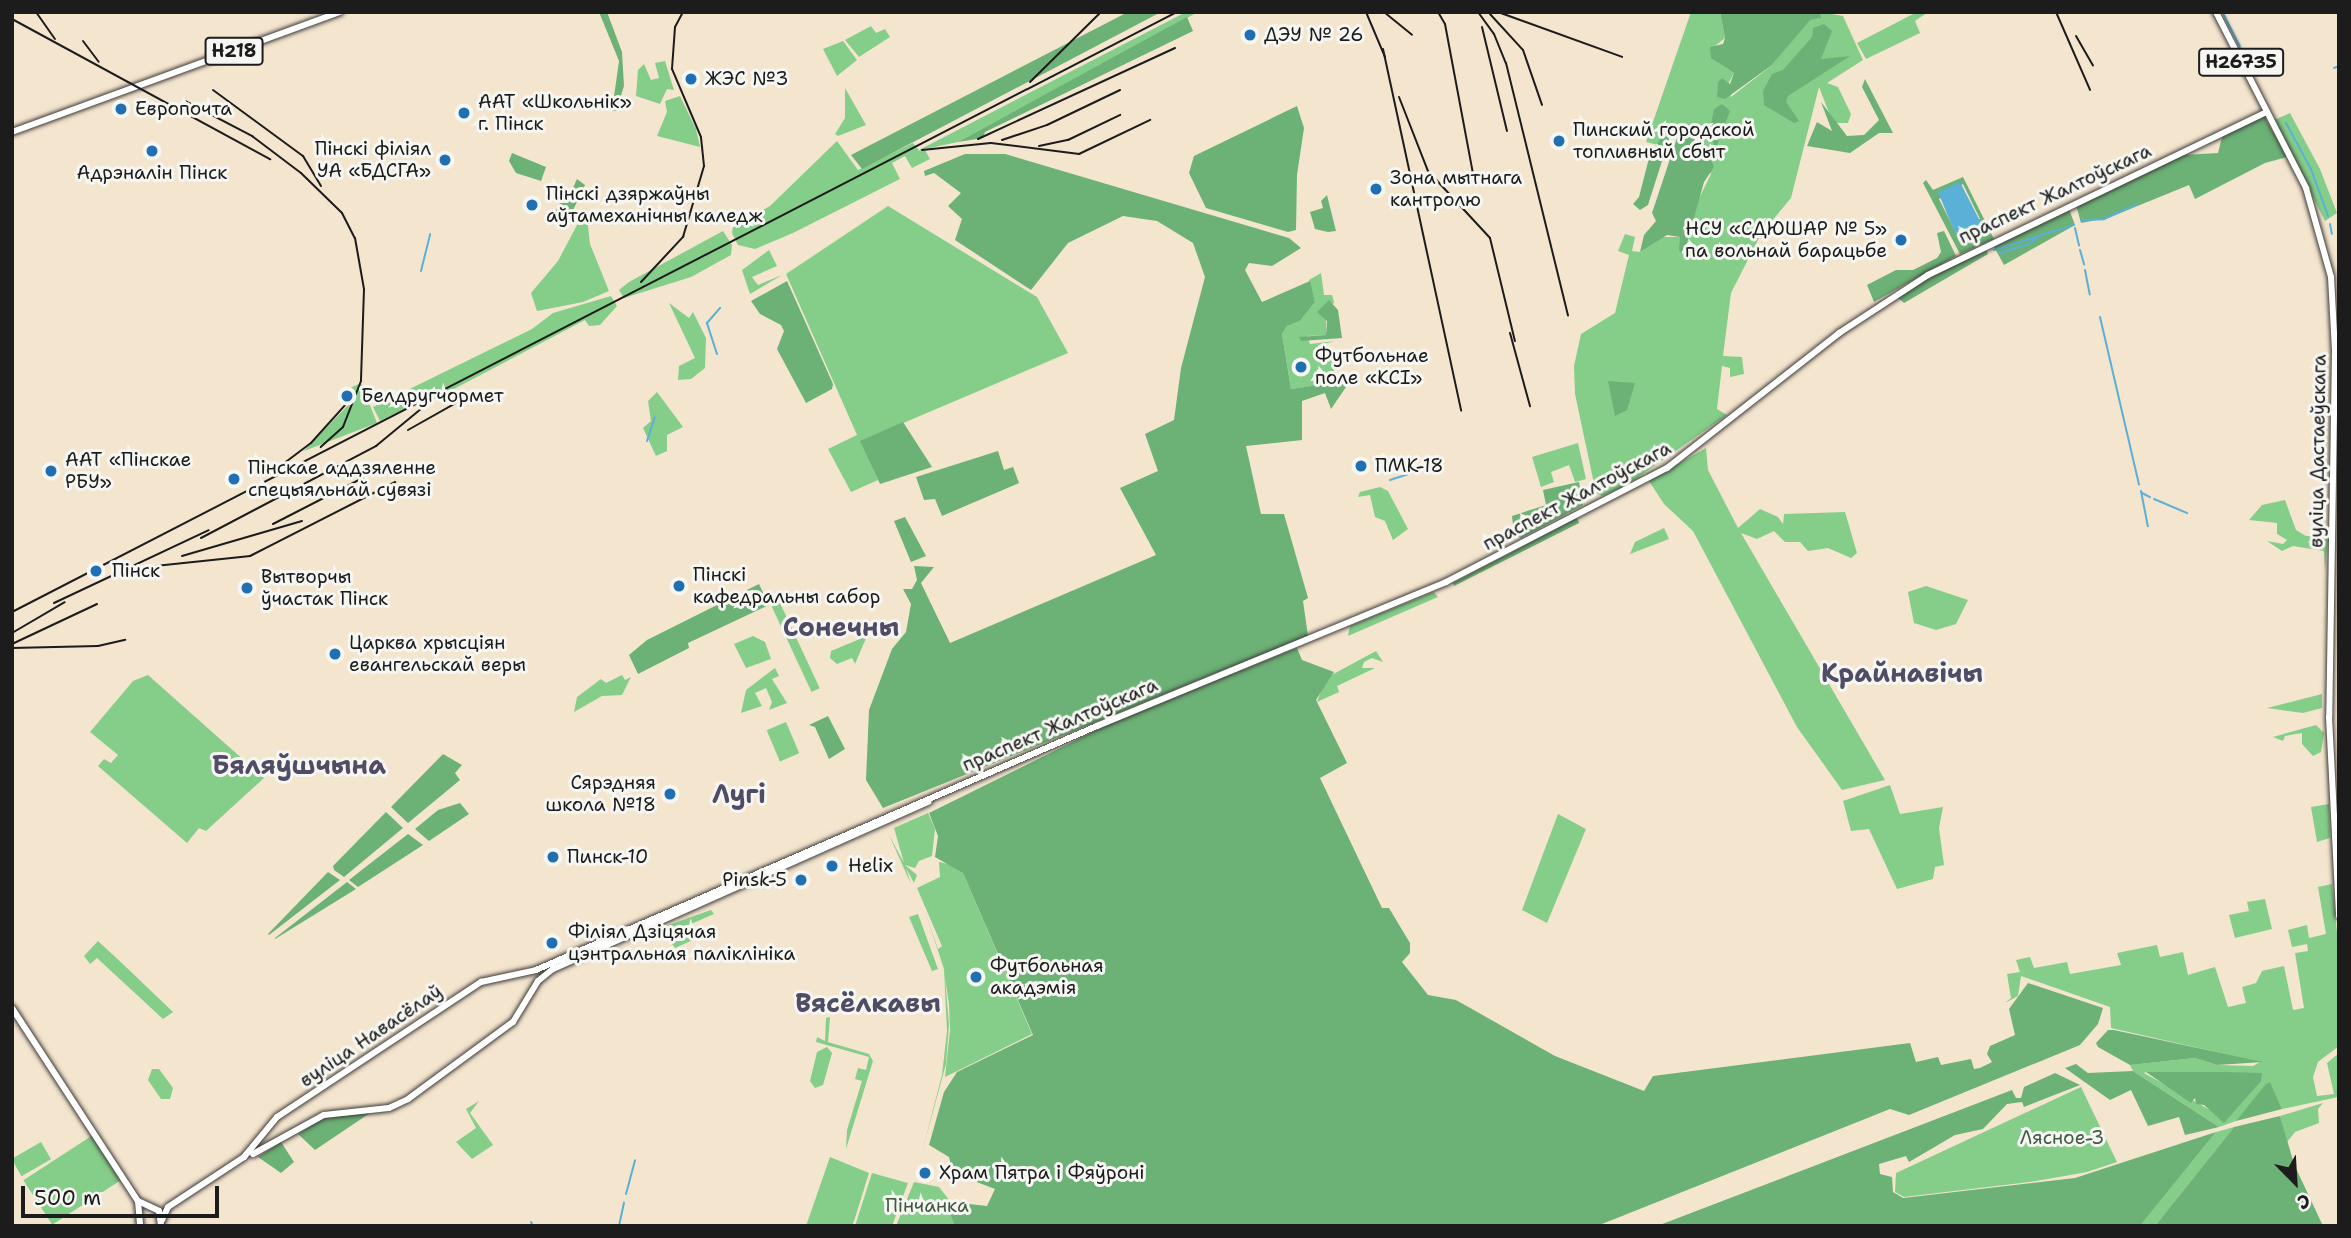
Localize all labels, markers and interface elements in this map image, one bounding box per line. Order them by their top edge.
place label: ДЭУ № 26 [1264,24,1364,46]
marker: ДЭУ № 26 [1242,27,1258,43]
road number: Н218 [204,36,264,66]
road number: Н26735 [2197,48,2285,76]
place label: ЖЭС №3 [705,68,789,90]
marker: ЖЭС №3 [683,71,699,87]
place label: ААТ «Школьнік» г. Пінск [478,91,632,135]
place label: Европочта [135,98,232,120]
marker: Европочта [113,101,129,117]
marker: ААТ «Школьнік» г. Пінск [456,105,472,121]
place label: Пинский городской топливный сбыт [1573,119,1754,163]
marker: Пинский городской топливный сбыт [1551,133,1567,149]
place label: Пінскі філіял УА «БДСГА» [315,138,431,182]
street label: праспект Жалтоўскага [1955,139,2155,249]
marker: Адрэналін Пінск [144,143,160,159]
marker: Пінскі філіял УА «БДСГА» [437,152,453,168]
place label: Адрэналін Пінск [77,162,227,184]
place label: Зона мытнага кантролю [1390,167,1522,211]
marker: Зона мытнага кантролю [1368,181,1384,197]
place label: Пінскі дзяржаўны аўтамеханічны каледж [546,183,763,227]
marker: Пінскі дзяржаўны аўтамеханічны каледж [524,197,540,213]
place label: НСУ «СДЮШАР № 5» па вольнай барацьбе [1685,218,1887,262]
marker: НСУ «СДЮШАР № 5» па вольнай барацьбе [1893,232,1909,248]
place label: Футбольнае поле «КСІ» [1315,345,1429,389]
street label: вуліца Дастаеўскага [2305,354,2331,548]
marker: Футбольнае поле «КСІ» [1293,359,1309,375]
place label: Белдругчормет [361,385,504,407]
marker: Белдругчормет [339,388,355,404]
street label: праспект Жалтоўскага [1479,437,1675,555]
place label: ААТ «Пінскае РБУ» [65,449,191,493]
place label: ПМК-18 [1375,455,1444,477]
place label: Пінскае аддзяленне спецыяльнай сувязі [248,457,436,501]
marker: ПМК-18 [1353,458,1369,474]
marker: ААТ «Пінскае РБУ» [43,463,59,479]
marker: Пінскае аддзяленне спецыяльнай сувязі [226,471,242,487]
place label: Пінск [112,560,160,582]
marker: Пінск [86,561,106,581]
place label: Пінскі кафедральны сабор [693,564,880,608]
place label: Вытворчы ўчастак Пінск [261,566,388,610]
marker: Пінскі кафедральны сабор [671,578,687,594]
marker: Вытворчы ўчастак Пінск [239,580,255,596]
district label: Сонечны [783,611,899,643]
place label: Царква хрысціян евангельскай веры [349,632,526,676]
marker: Царква хрысціян евангельскай веры [327,646,343,662]
district label: Крайнавічы [1821,657,1983,689]
street label: праспект Жалтоўскага [959,674,1161,776]
district label: Бяляўшчына [212,749,386,781]
place label: Сярэдняя школа №18 [546,772,656,816]
district label: Лугі [712,778,766,810]
marker: Сярэдняя школа №18 [662,786,678,802]
place label: Пинск-10 [567,846,648,868]
marker: Пинск-10 [545,849,561,865]
place label: Helix [848,855,893,877]
marker: Helix [822,856,842,876]
place label: Pinsk-5 [722,869,787,891]
marker: Pinsk-5 [793,872,809,888]
place label: Філіял Дзіцячая цэнтральная паліклініка [568,921,795,965]
marker: Філіял Дзіцячая цэнтральная паліклініка [542,933,562,953]
place label: Футбольная акадэмія [990,955,1104,999]
marker: Футбольная акадэмія [968,969,984,985]
street label: вуліца Навасёлаў [295,980,447,1092]
district label: Вясёлкавы [795,987,941,1019]
park label: Лясное-3 [2020,1127,2104,1149]
north arrow [2260,1147,2330,1217]
place label: Храм Пятра і Фяўроні [939,1162,1145,1184]
marker: Храм Пятра і Фяўроні [917,1165,933,1181]
scale bar [24,1172,222,1216]
text: 500 m [34,1184,101,1212]
text: С [2293,1188,2314,1215]
park label: Пінчанка [885,1195,969,1217]

